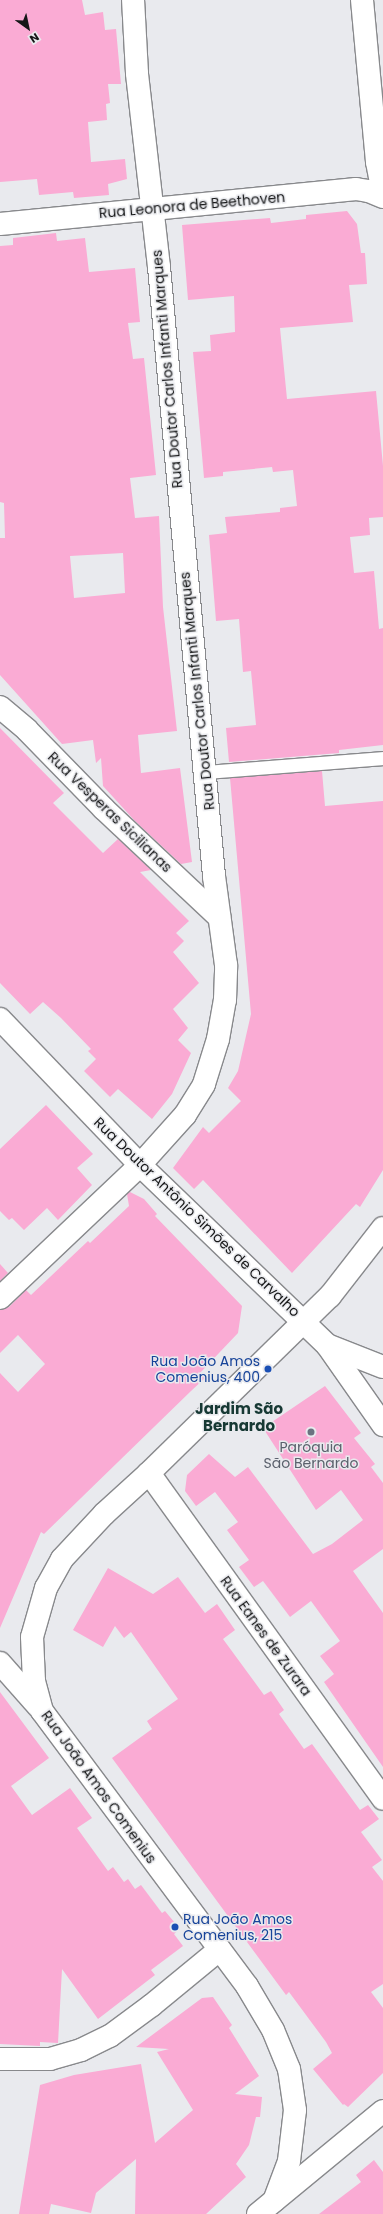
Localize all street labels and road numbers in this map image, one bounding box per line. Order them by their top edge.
street label: Rua Leonora de Beethoven [98,188,286,222]
street label: Rua Doutor Carlos Infanti Marques [148,249,186,489]
street label: Rua Doutor Carlos Infanti Marques [176,571,218,811]
street label: Rua Vesperas Sicilianas [45,748,175,876]
street label: Rua Doutor Antônio Simões de Carvalho [90,1114,304,1320]
street label: Rua Eanes de Zurara [217,1573,315,1699]
street label: Rua João Amos Comenius [38,1707,160,1867]

